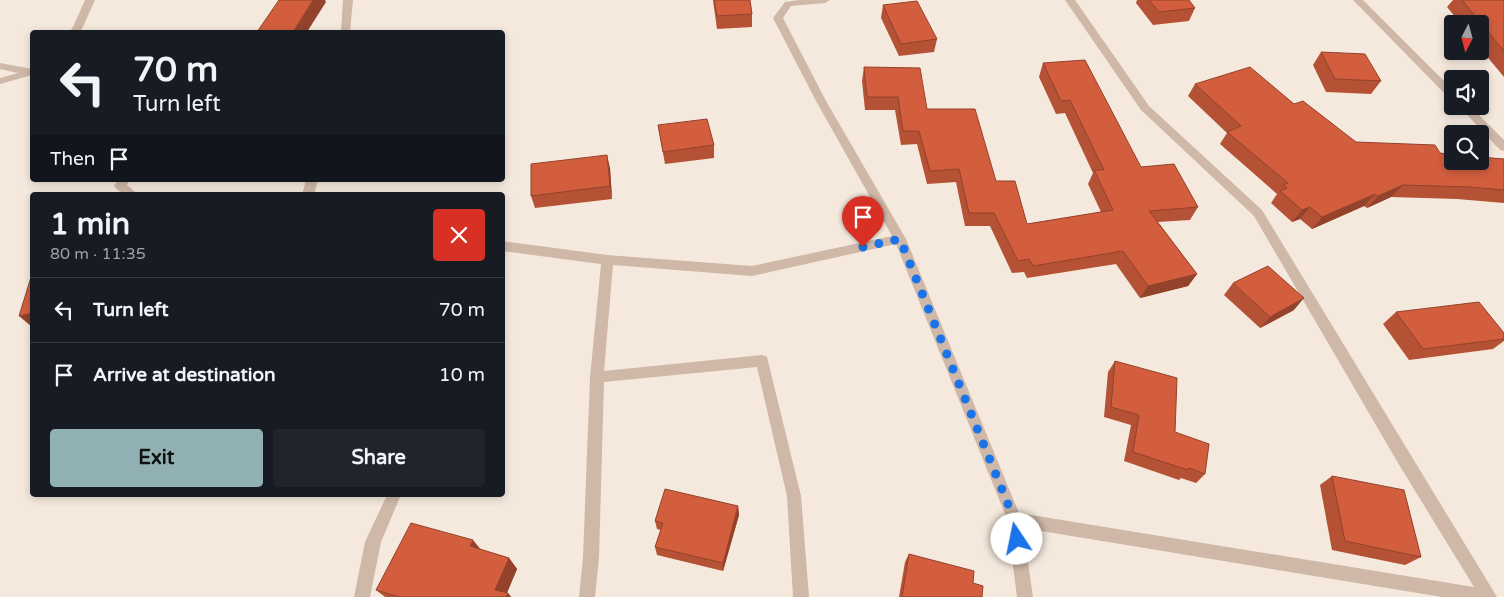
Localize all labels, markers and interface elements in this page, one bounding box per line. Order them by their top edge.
north arrow [1444,15,1489,60]
map controls [1444,15,1489,170]
text: 70 m [133,49,218,91]
icon: left [50,50,115,115]
button: sound [1444,70,1489,115]
text: Turn left [133,91,221,117]
button: search [1444,125,1489,170]
icon: arrive [105,145,133,173]
text: Then [50,148,95,170]
pin [842,196,884,247]
icon: arrive [849,203,877,231]
text: 1 min [50,206,130,243]
button: close [433,209,485,261]
text: 80 m · 11:35 [50,244,146,264]
icon: left [50,296,78,324]
text: Turn left [93,299,169,321]
text: 70 m [439,299,485,321]
icon: arrive [50,361,78,389]
text: Arrive at destination [93,364,276,386]
text: 10 m [439,364,485,386]
button: Exit [50,429,263,487]
button: Share [273,429,485,487]
position arrow [990,512,1042,564]

